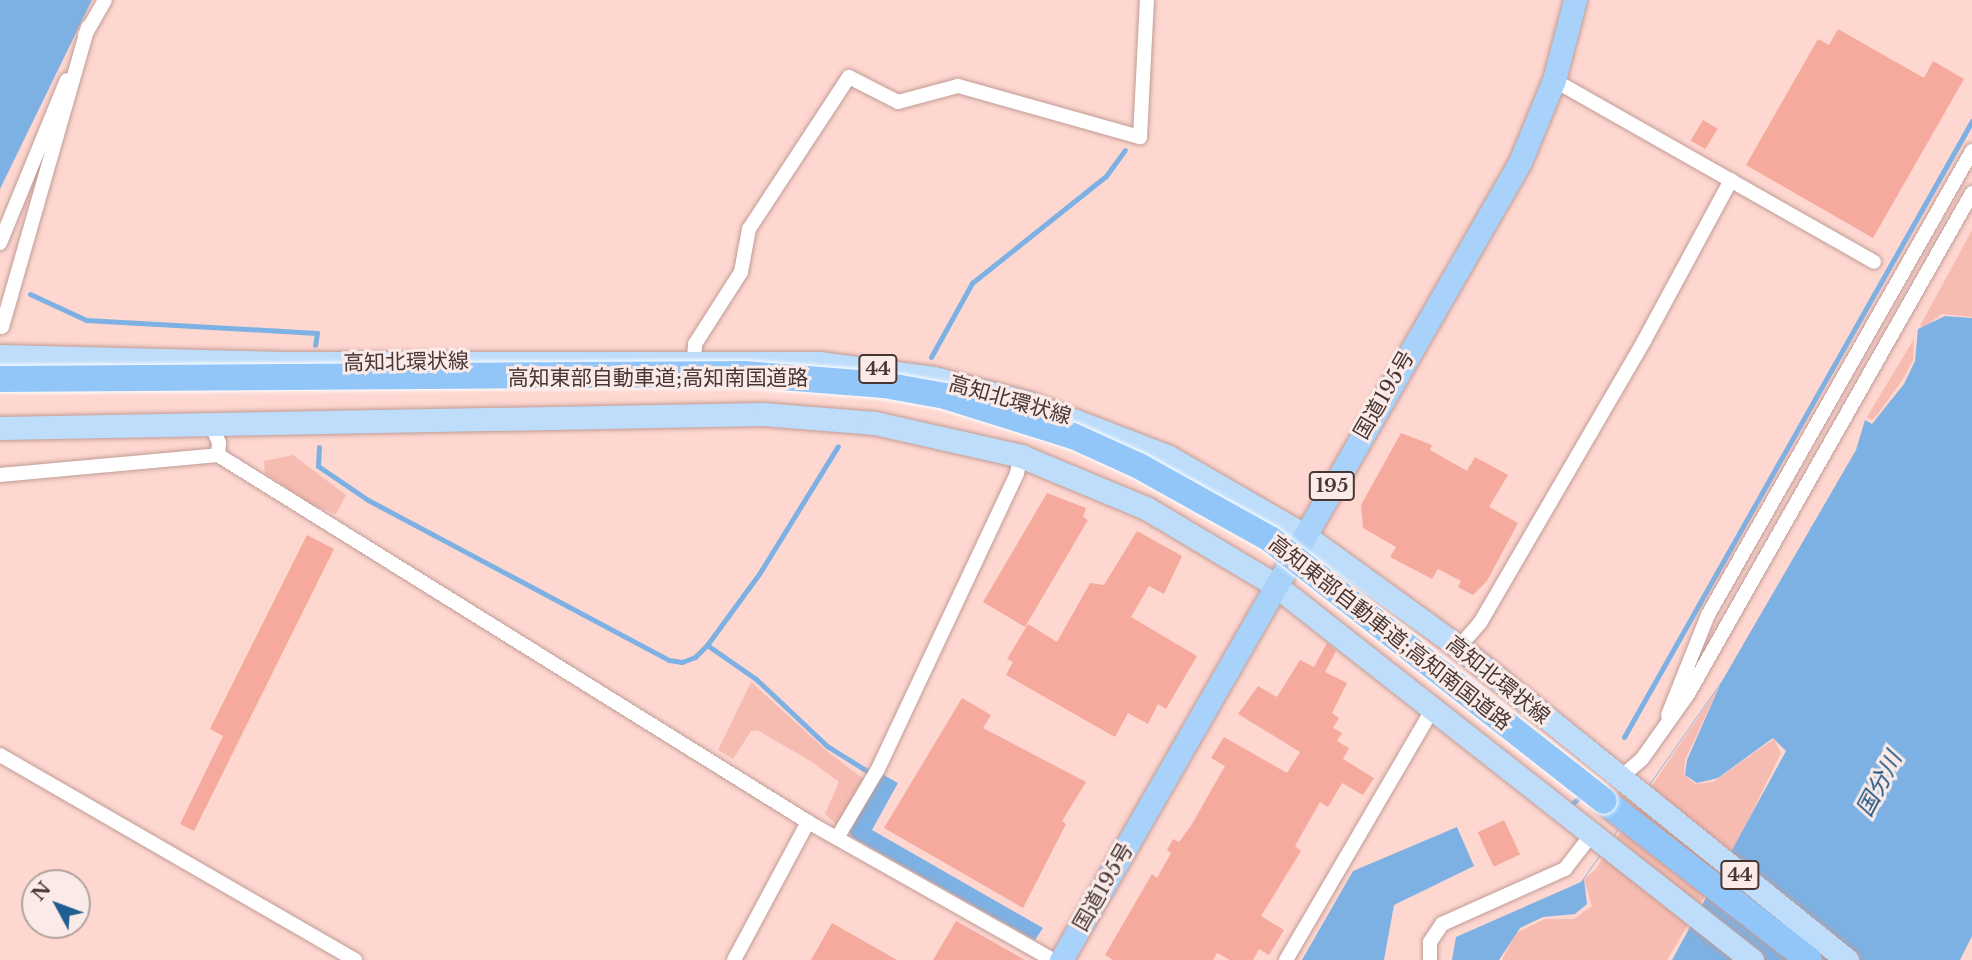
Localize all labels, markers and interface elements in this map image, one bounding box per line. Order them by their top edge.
street label: 国道195号 [1349,346,1419,444]
street label: 高知北環状線 [343,348,469,376]
road number: 44 [857,354,899,384]
street label: 高知東部自動車道;高知南国道路 [508,365,808,391]
street label: 高知北環状線 [946,371,1074,429]
road number: 195 [1308,471,1356,502]
street label: 高知東部自動車道;高知南国道路 [1264,531,1516,735]
street label: 高知北環状線 [1441,631,1555,729]
water label: 国分川 [1851,747,1907,821]
street label: 国道195号 [1068,838,1138,936]
road number: 44 [1719,860,1761,890]
north arrow [21,869,91,939]
text: N [27,877,56,905]

